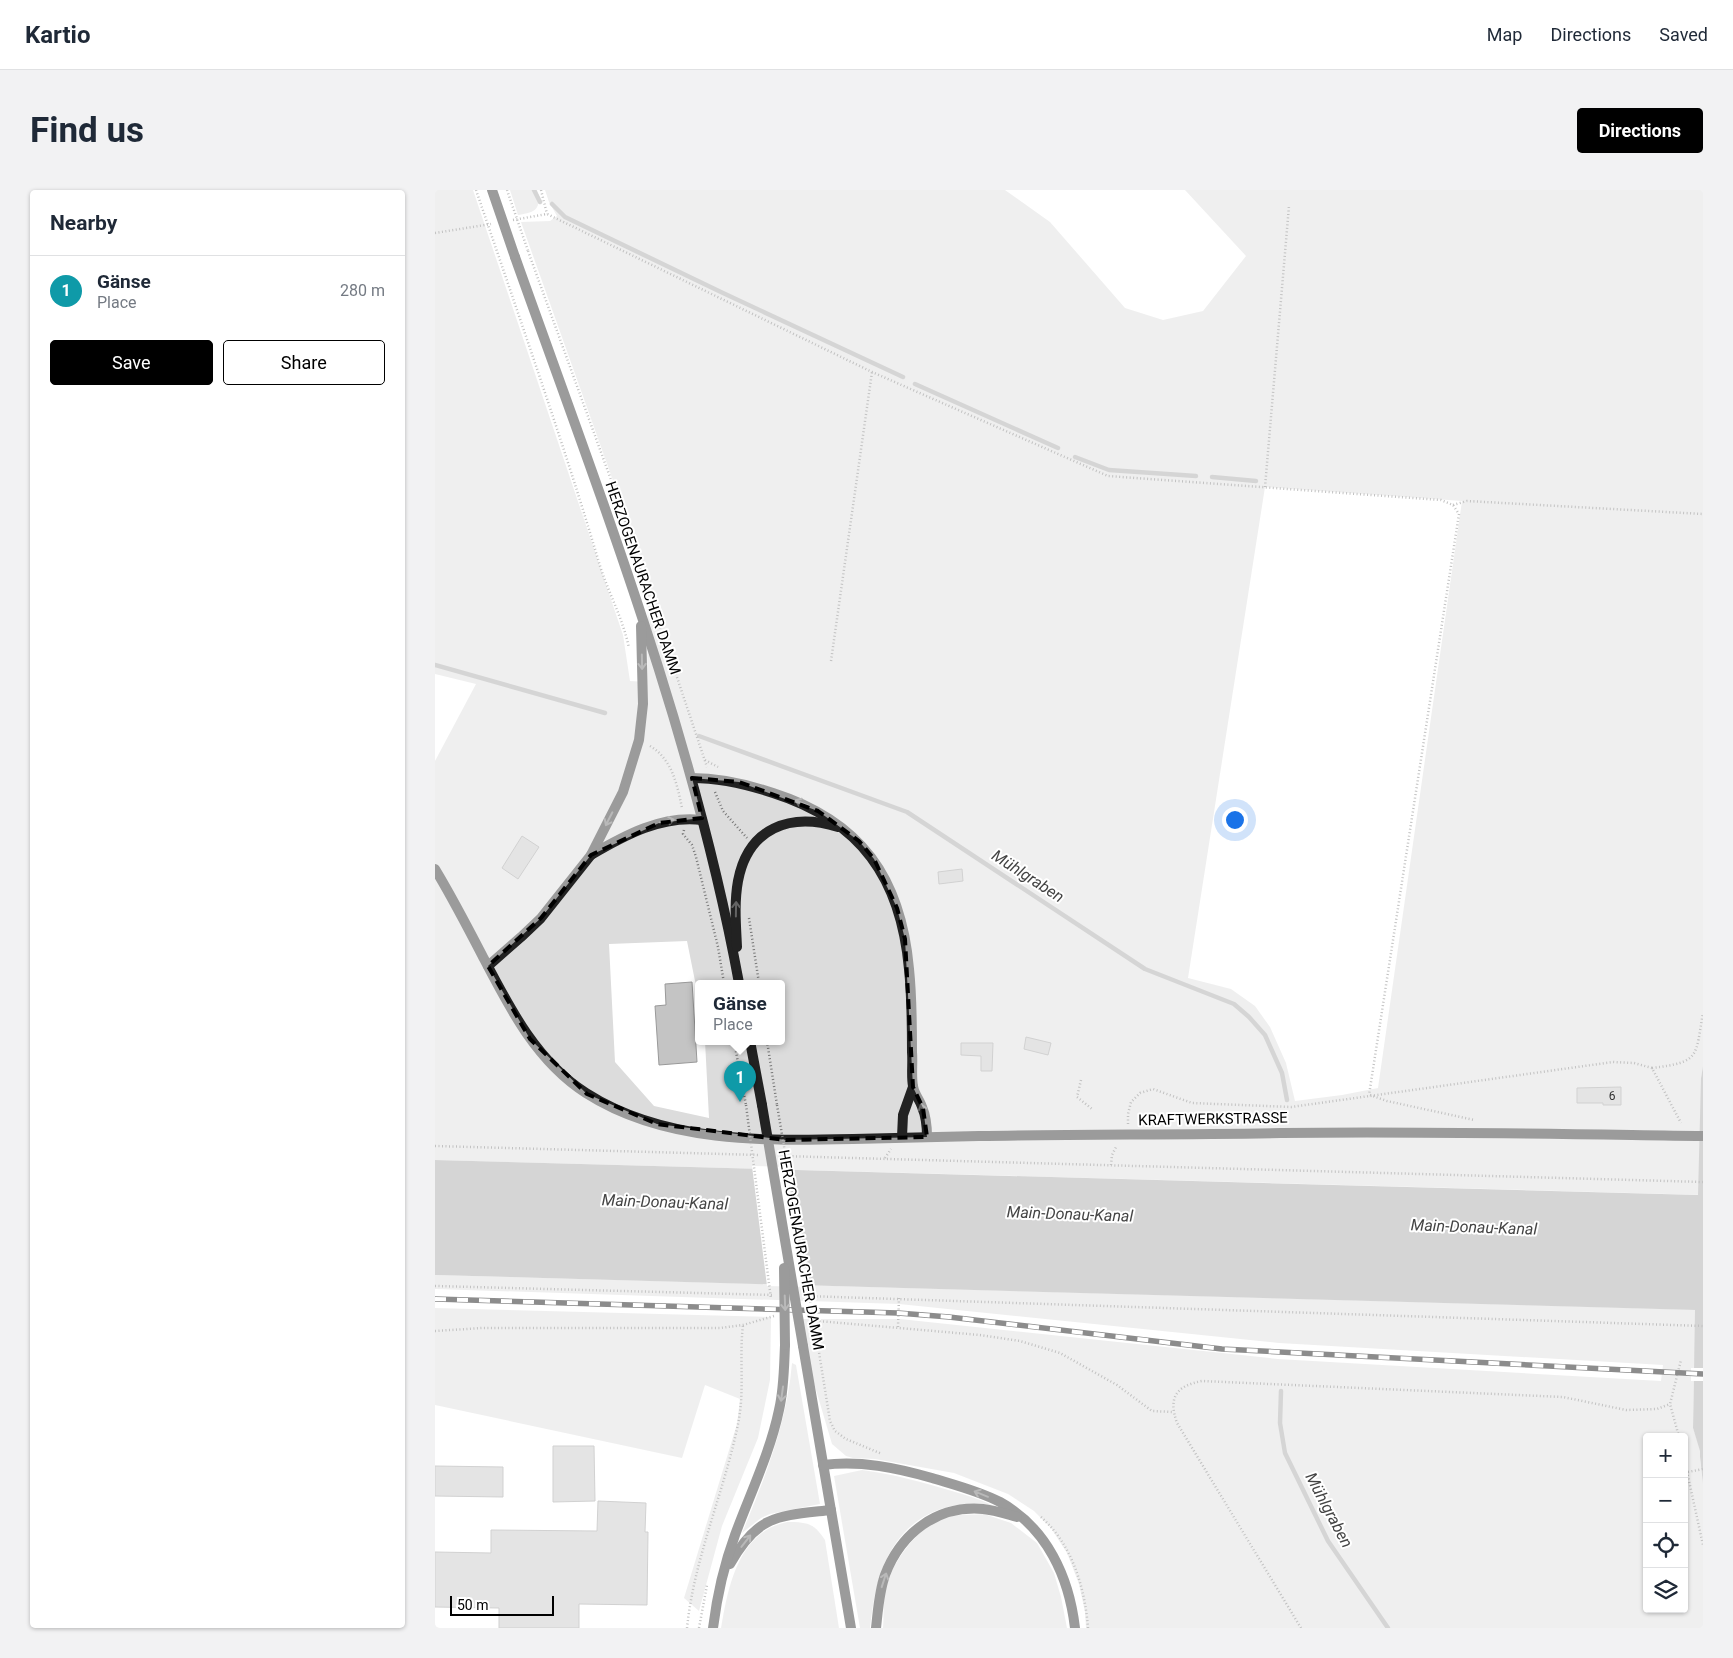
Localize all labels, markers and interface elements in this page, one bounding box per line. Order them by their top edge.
text: Kartio [25,21,91,49]
text: Map [1487,24,1522,45]
text: Directions [1550,24,1631,45]
text: Saved [1659,24,1708,45]
button: Directions [1577,108,1703,153]
text: Find us [30,110,144,151]
text: Nearby [50,211,117,235]
text: Gänse [97,270,151,293]
text: 1 [61,281,71,300]
text: 280 m [340,281,385,300]
text: Place [97,293,137,312]
button: Save [50,340,213,385]
button: Share [223,340,385,385]
street label: HERZOGENAURACHER DAMM [601,479,685,677]
one-way arrow [637,654,647,670]
one-way arrow [795,798,810,808]
your location [1222,807,1248,833]
one-way arrow [604,811,613,826]
one-way arrow [658,816,674,826]
water label: Mühlgraben [988,846,1068,906]
one-way arrow [731,901,741,917]
popup [695,980,785,1045]
text: Gänse [713,992,767,1015]
text: Place [713,1015,753,1034]
pin: 1 [724,1061,756,1102]
house number: 6 [1609,1089,1616,1103]
one-way arrow [918,1104,928,1120]
street label: KRAFTWERKSTRASSE [1138,1109,1288,1129]
street label: HERZOGENAURACHER DAMM [775,1148,827,1352]
water label: Main-Donau-Kanal [601,1190,729,1214]
water label: Main-Donau-Kanal [1006,1202,1134,1226]
water label: Main-Donau-Kanal [1410,1215,1538,1239]
one-way arrow [780,1295,789,1311]
one-way arrow [776,1386,786,1402]
map controls [1643,1433,1688,1613]
button: + [1643,1433,1688,1478]
water label: Mühlgraben [1301,1469,1357,1551]
button: − [1643,1478,1688,1523]
one-way arrow [974,1489,989,1498]
button: locate [1643,1523,1688,1568]
one-way arrow [740,1535,751,1548]
button: layers [1643,1568,1688,1613]
one-way arrow [880,1572,890,1588]
scale bar [450,1593,554,1616]
text: 50 m [457,1597,489,1613]

